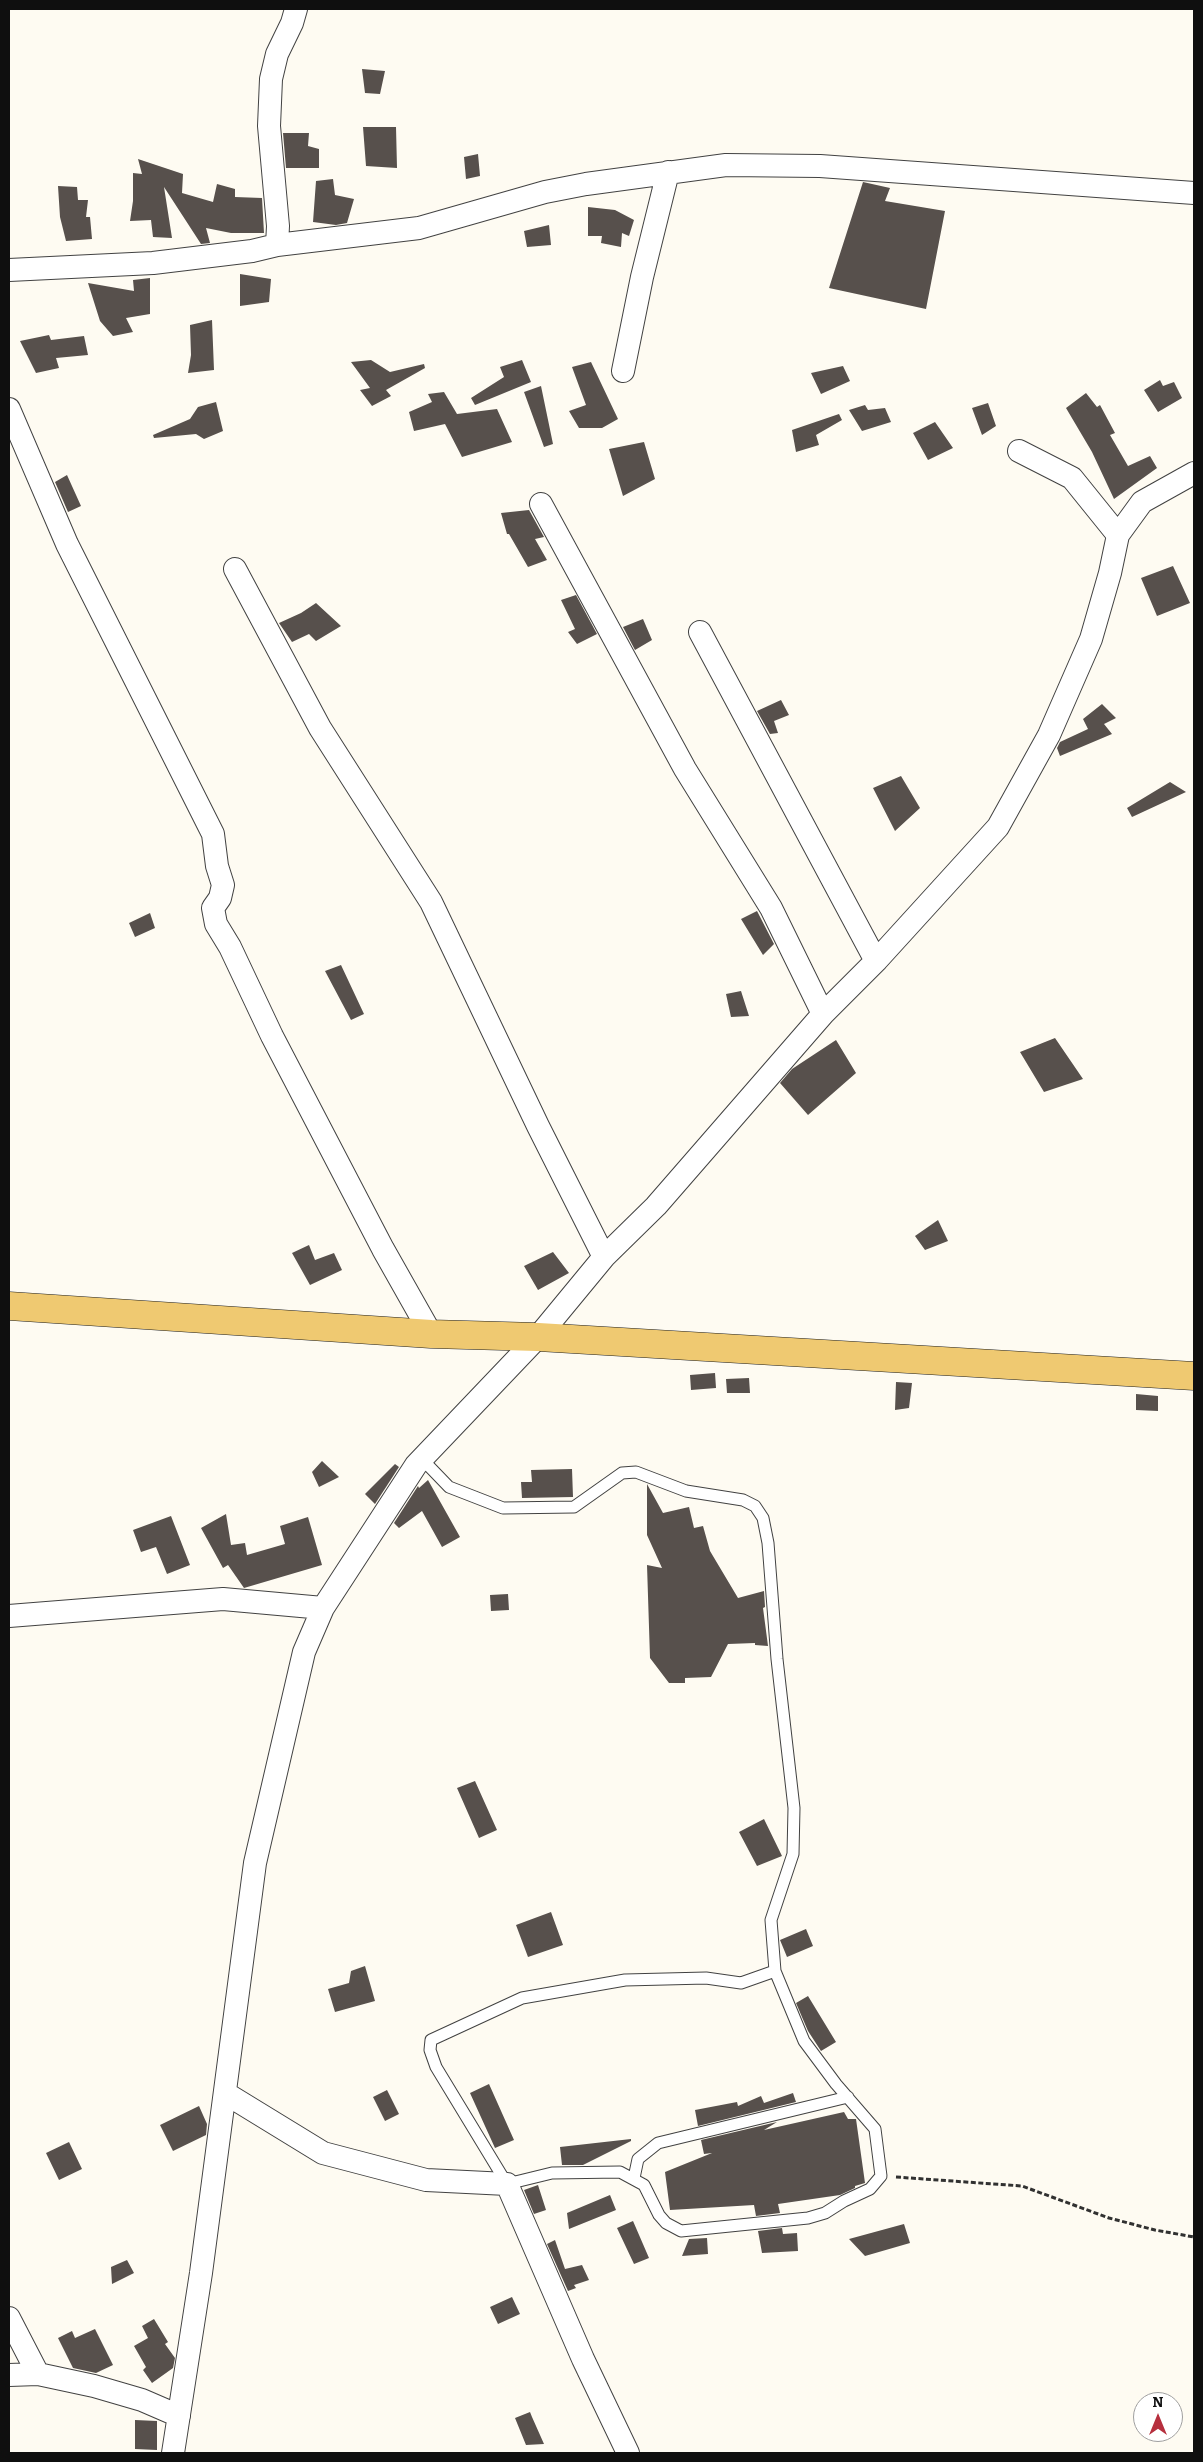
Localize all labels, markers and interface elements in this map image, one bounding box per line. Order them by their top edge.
north arrow [1133,2392,1183,2442]
text: N [1153,2394,1163,2411]

